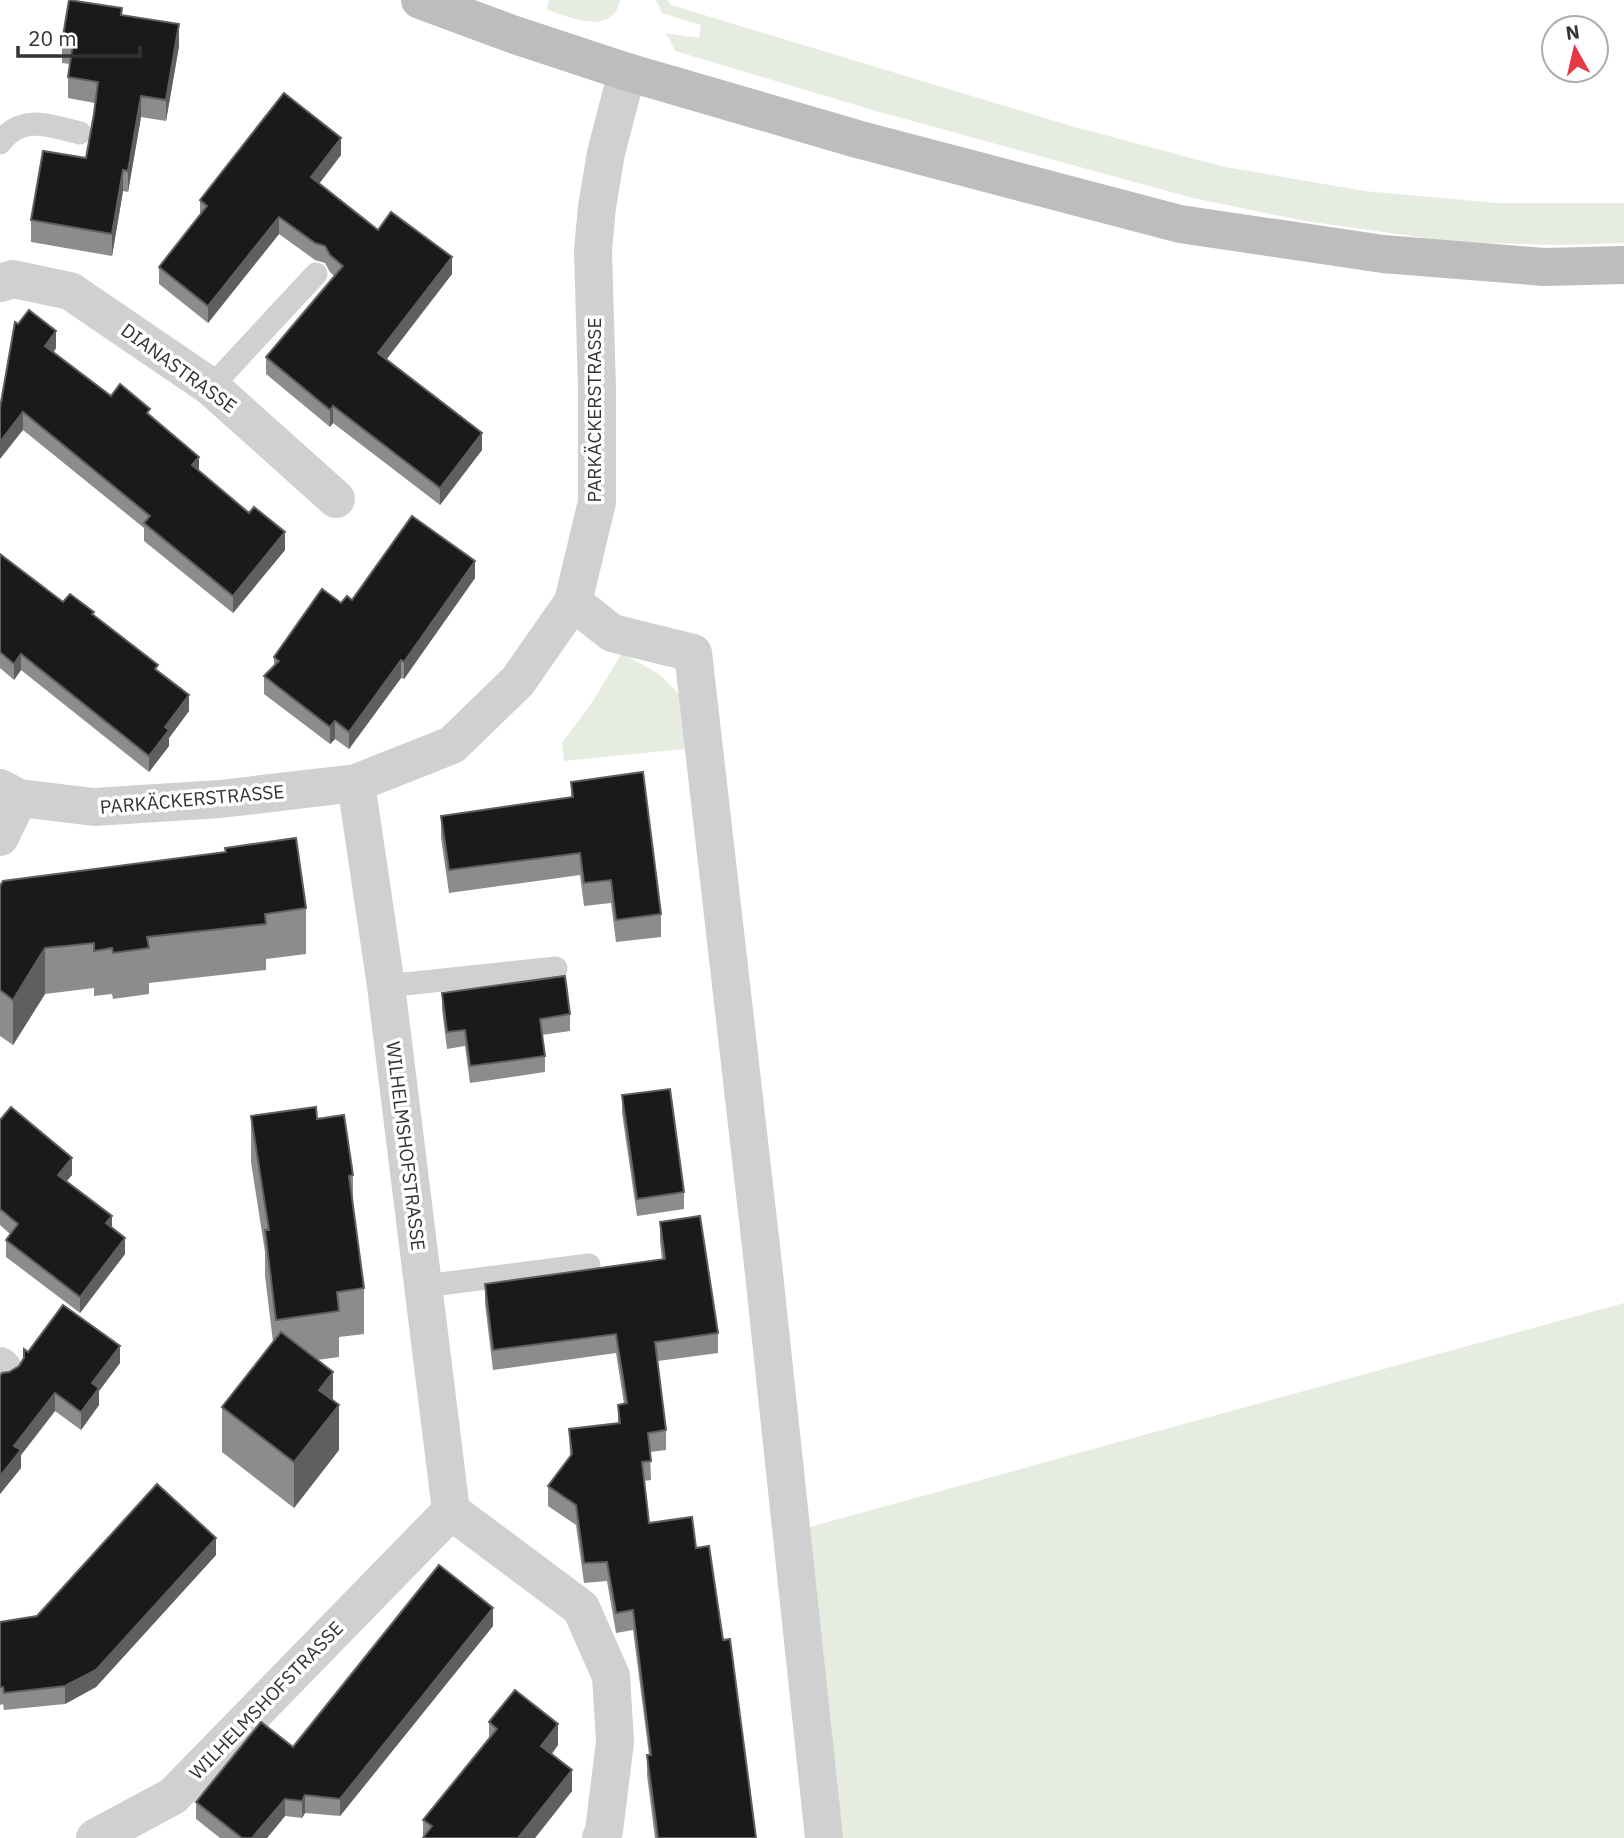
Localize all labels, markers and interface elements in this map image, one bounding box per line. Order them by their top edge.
scale bar [18,14,140,58]
north arrow [1540,14,1610,84]
text: N [1564,19,1581,45]
text: 20 m [28,24,77,52]
street label: DIANASTRASSE [116,318,242,418]
street label: PARKÄCKERSTRASSE [582,318,606,503]
street label: PARKÄCKERSTRASSE [99,779,285,819]
street label: WILHELMSHOFSTRASSE [381,1040,431,1252]
street label: WILHELMSHOFSTRASSE [184,1616,348,1784]

